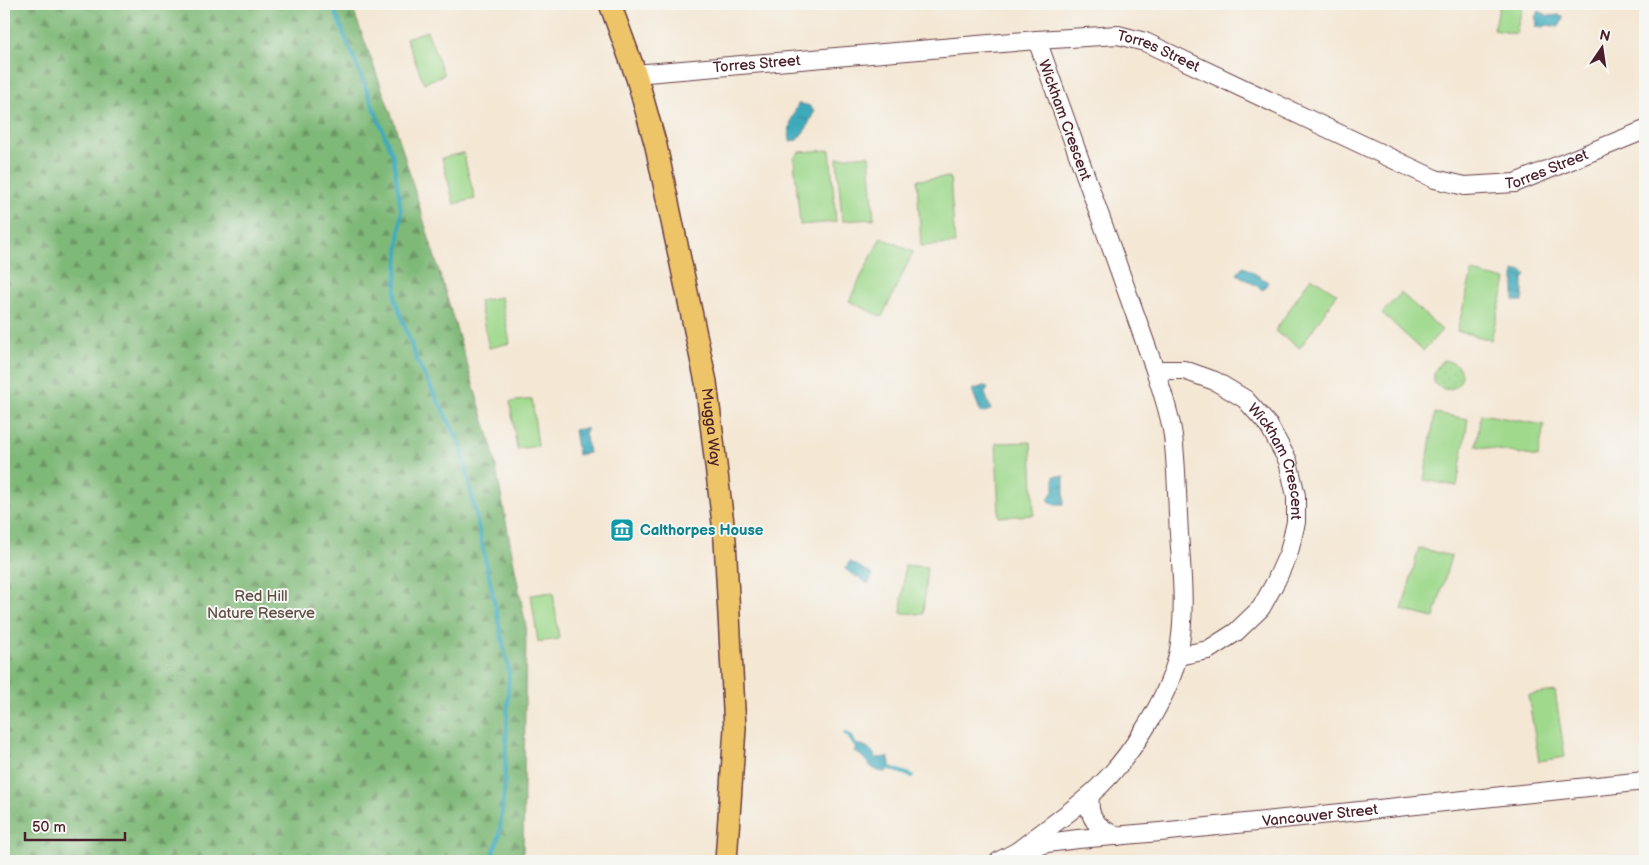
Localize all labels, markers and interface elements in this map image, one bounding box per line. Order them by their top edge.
north arrow [1576,22,1626,72]
street label: Torres Street [1115,26,1203,77]
text: N [1598,26,1612,45]
street label: Torres Street [712,51,802,77]
street label: Wickham Crescent [1034,57,1095,183]
street label: Torres Street [1504,145,1591,194]
street label: Mugga Way [697,387,725,468]
street label: Wickham Crescent [1243,399,1305,520]
museum icon: Calthorpes House [609,517,635,543]
place label: Calthorpes House [640,521,764,540]
park label: Red Hill Nature Reserve [207,587,315,623]
street label: Vancouver Street [1261,800,1379,831]
scale bar [25,810,125,842]
text: 50 m [32,818,66,837]

